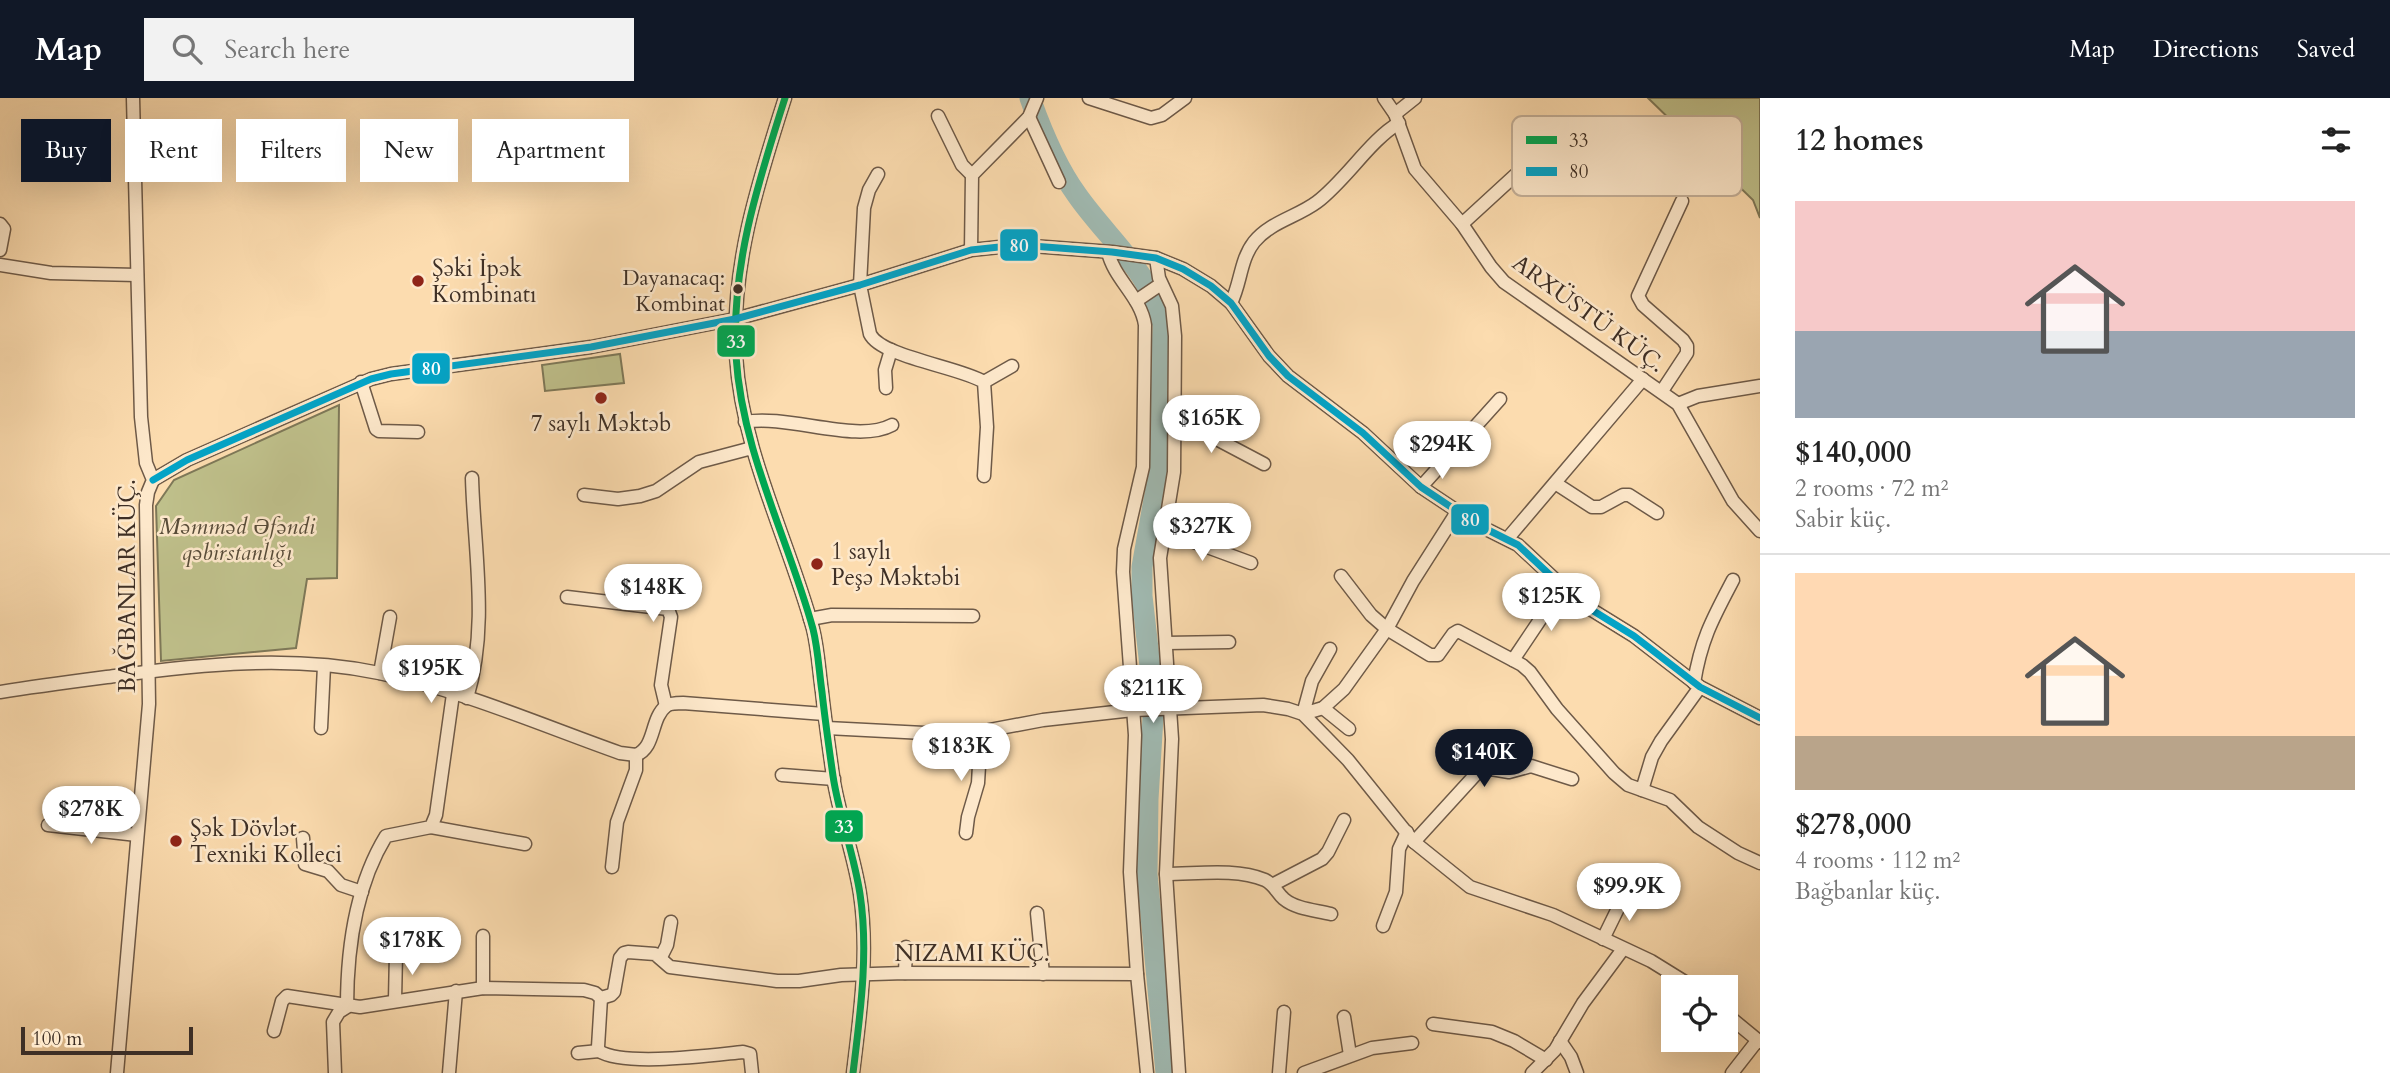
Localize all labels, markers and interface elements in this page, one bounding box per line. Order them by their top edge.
search box [144,18,634,81]
text: Map [35,27,102,72]
icon: search [168,30,206,68]
text: Search here [224,32,350,67]
text: Map [2069,33,2115,66]
text: Directions [2153,33,2259,66]
text: Saved [2297,33,2355,66]
legend [1512,116,1742,196]
chip: Buy [21,119,111,182]
chip: Rent [125,119,222,182]
chip: Filters [236,119,346,182]
chip: New [360,119,458,182]
chip: Apartment [472,119,629,182]
text: 12 homes [1795,120,1924,161]
icon: filters [2317,121,2355,159]
text: 33 [1569,128,1588,154]
text: 80 [1569,159,1589,185]
line badge: 80 [999,228,1039,262]
text: 80 [1009,233,1029,259]
icon: home [2012,246,2138,372]
street label: ARXÜSTÜ KÜÇ. [1506,247,1671,379]
place label: Şəki İpək Kombinatı [432,253,537,310]
place label: Dayanacaq: Kombinat [622,264,725,319]
marker: Şəki İpək Kombinatı [410,273,426,289]
marker: Dayanacaq: Kombinat [731,282,745,296]
line badge: 33 [716,324,756,358]
text: 33 [726,329,746,355]
line badge: 80 [411,352,451,385]
text: 80 [421,356,441,382]
marker: 7 saylı Məktəb [593,390,609,406]
pin: $165K [1162,396,1260,455]
text: $165K [1178,402,1244,433]
place label: 7 saylı Məktəb [531,408,671,439]
pin: $294K [1393,422,1491,481]
text: $294K [1409,428,1475,459]
text: $140,000 [1795,432,1911,473]
text: 2 rooms · 72 m² [1795,473,1948,504]
street label: BAĞBANLAR KÜÇ. [111,479,143,693]
line badge: 80 [1450,503,1490,536]
pin: $327K [1153,504,1251,563]
text: Sabir küç. [1795,504,1891,535]
text: 80 [1460,507,1480,533]
text: $327K [1169,510,1235,541]
park label: Məmməd Əfəndi qəbirstanlığı [159,511,316,568]
place label: 1 saylı Peşə Məktəbi [831,536,960,593]
marker: 1 saylı Peşə Məktəbi [809,556,825,572]
pin: $148K [604,564,702,624]
text: $148K [620,571,686,602]
pin: $125K [1502,574,1600,633]
text: $125K [1518,580,1584,611]
icon: home [2012,618,2138,744]
pin: $195K [382,646,480,705]
text: $195K [398,652,464,683]
pin: $211K [1104,666,1202,725]
text: $211K [1120,672,1186,703]
pin: $183K [912,724,1010,783]
text: $183K [928,730,994,761]
pin: $140K [1435,730,1533,789]
text: $140K [1451,736,1517,767]
pin: $278K [42,786,140,846]
text: $278K [58,793,124,824]
text: $278,000 [1795,804,1911,845]
line badge: 33 [824,809,864,843]
place label: Şək Dövlət Texniki Kolleci [190,813,342,870]
text: 33 [834,814,854,840]
marker: Şək Dövlət Texniki Kolleci [168,833,184,849]
text: 4 rooms · 112 m² [1795,845,1960,876]
pin: $99.9K [1572,864,1686,923]
text: $99.9K [1593,870,1665,901]
text: Bağbanlar küç. [1795,876,1940,907]
pin: $178K [363,918,461,977]
text: $178K [379,924,445,955]
street label: NIZAMI KÜÇ. [894,938,1050,969]
map controls [1661,975,1738,1052]
button: locate [1661,975,1738,1052]
scale bar [21,1024,192,1056]
text: 100 m [32,1026,82,1052]

